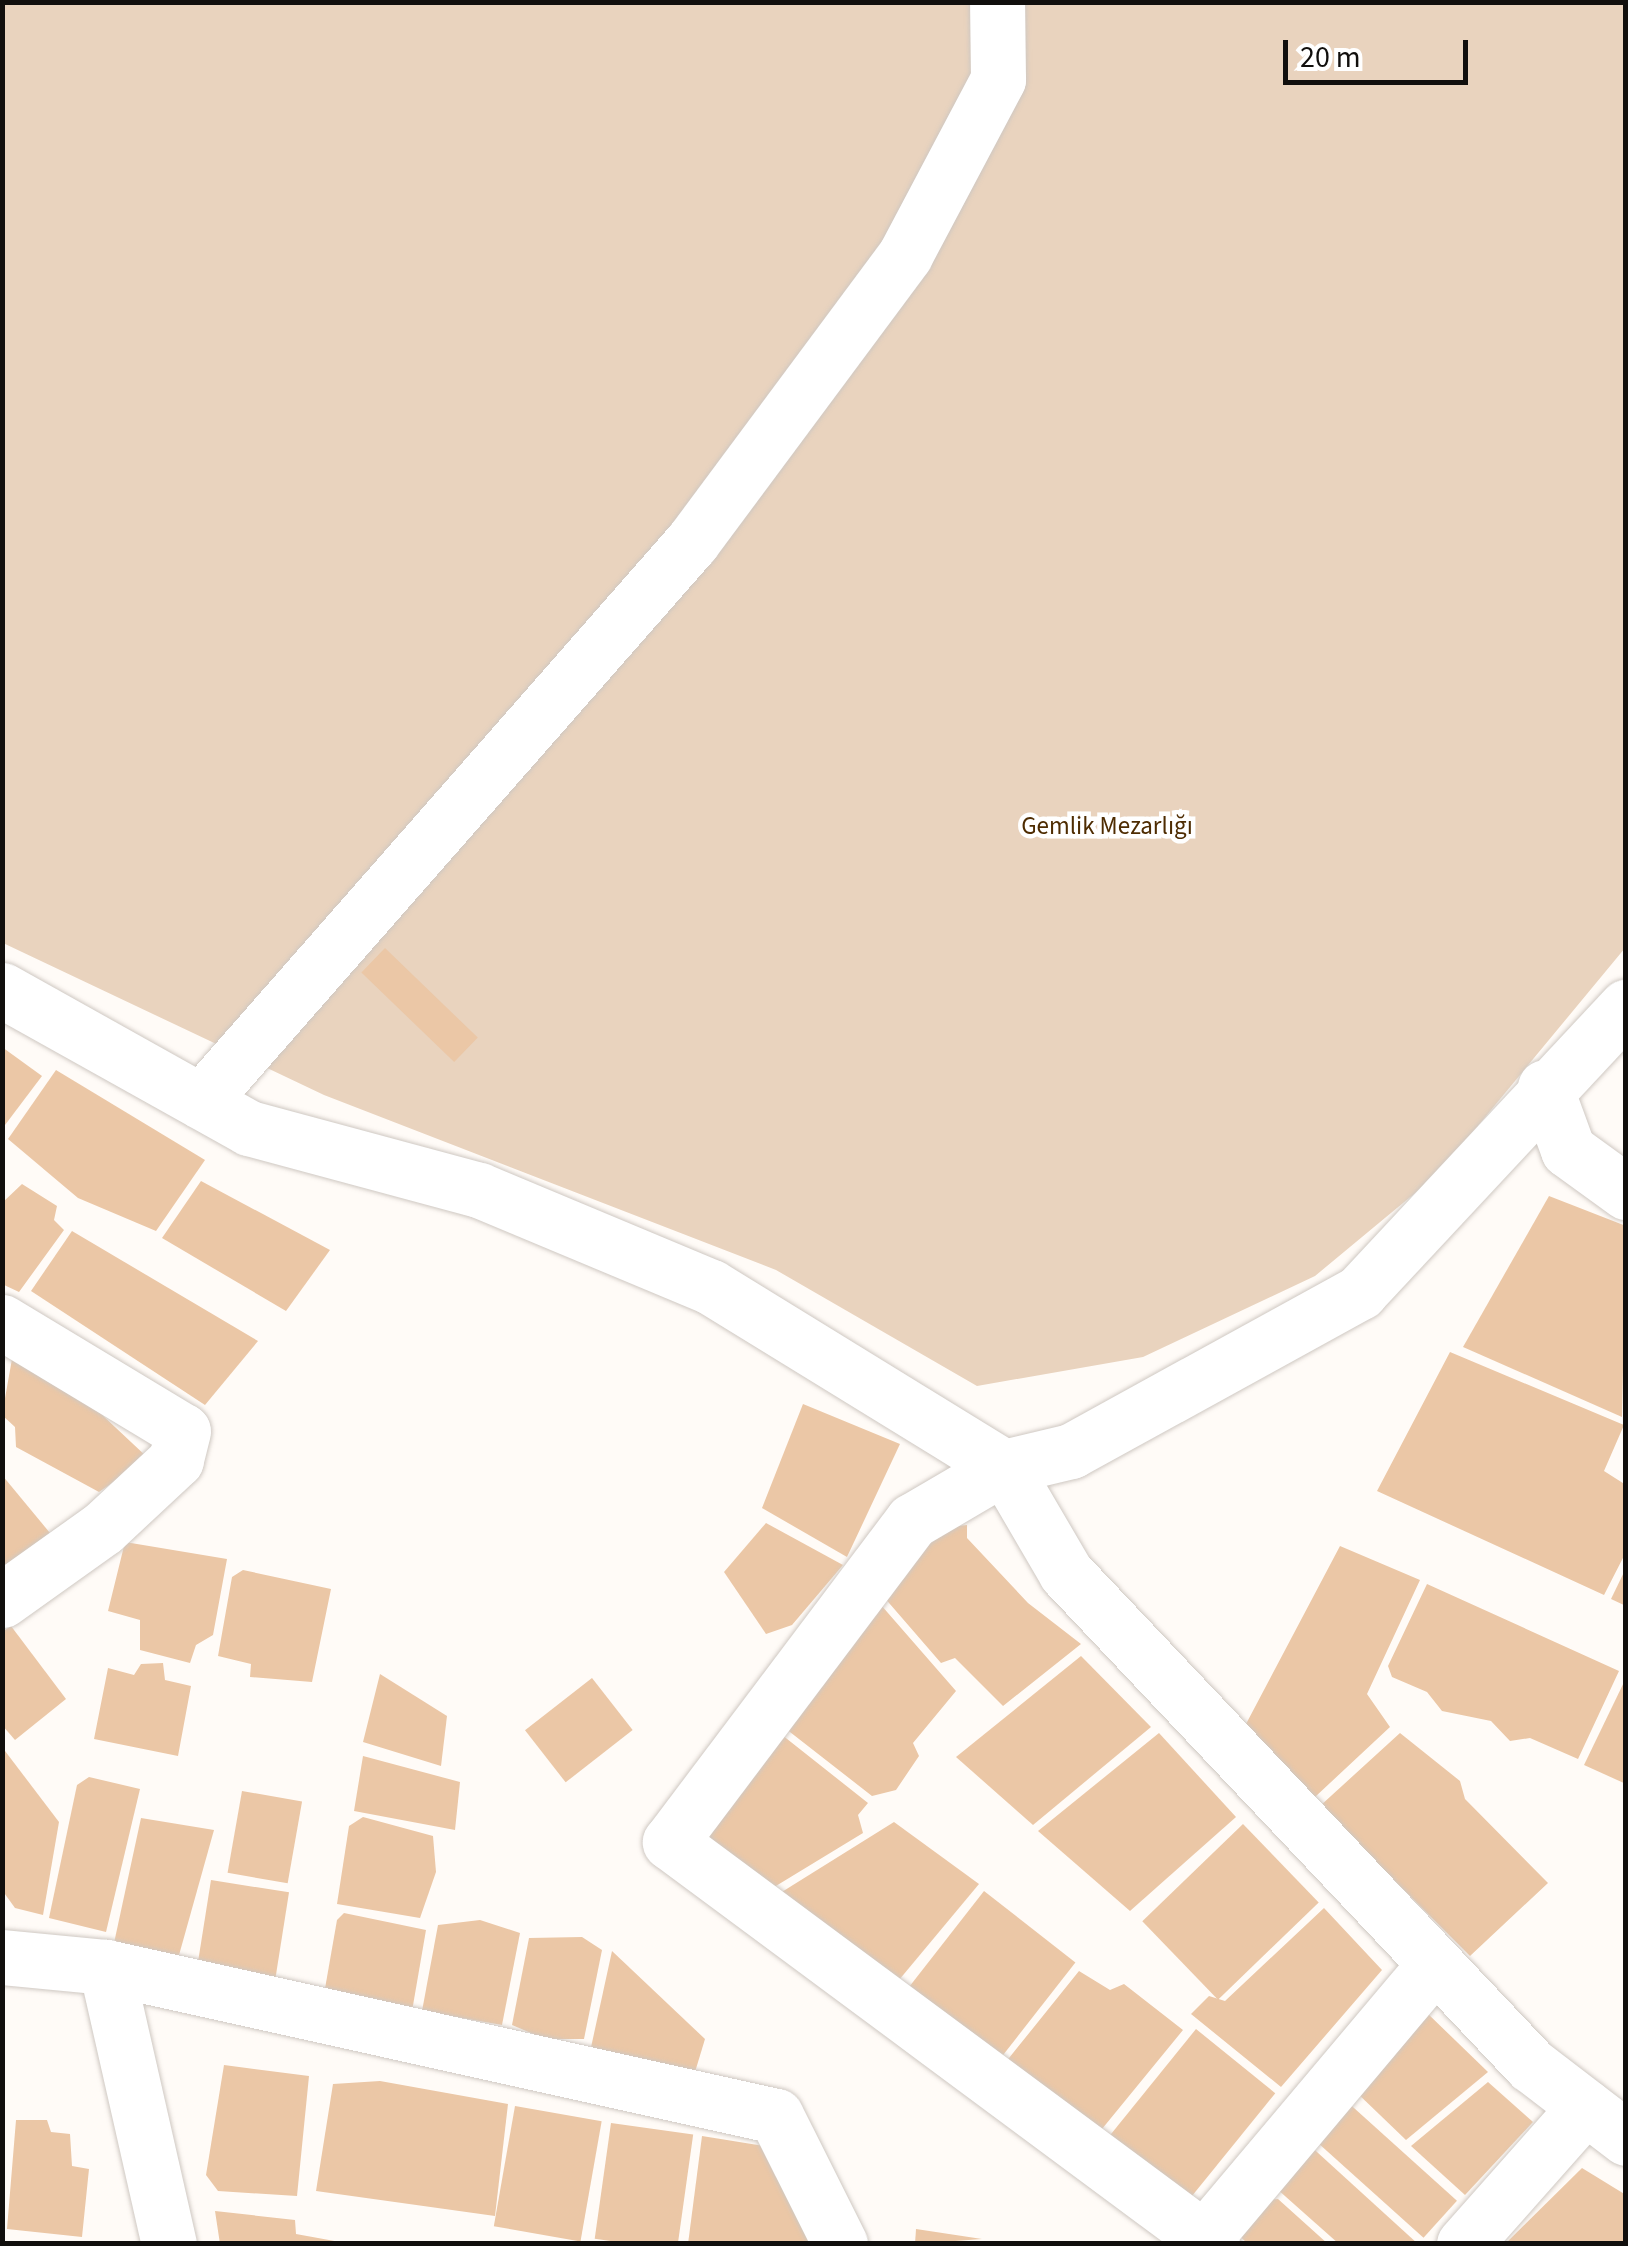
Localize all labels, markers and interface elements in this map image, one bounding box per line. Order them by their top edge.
scale bar [1288,20,1473,82]
text: 20 m [1300,36,1361,79]
park label: Gemlik Mezarlığı [1021,811,1193,841]

